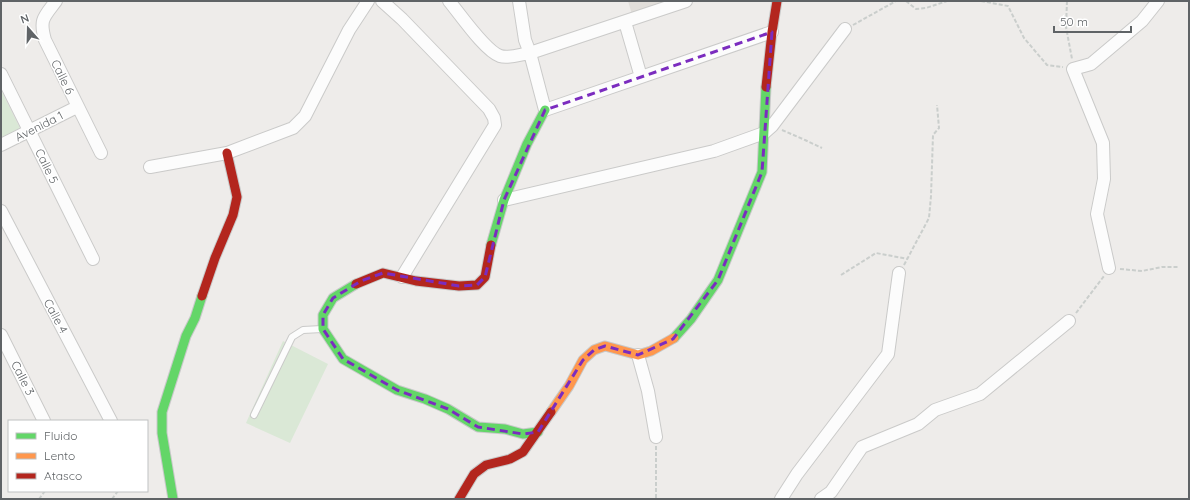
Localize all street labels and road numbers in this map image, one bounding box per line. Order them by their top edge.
street label: Calle 6 [48,57,78,97]
street label: Avenida 1 [12,107,66,145]
street label: Calle 5 [32,146,62,186]
street label: Calle 4 [41,296,71,336]
street label: Calle 3 [8,358,38,398]

